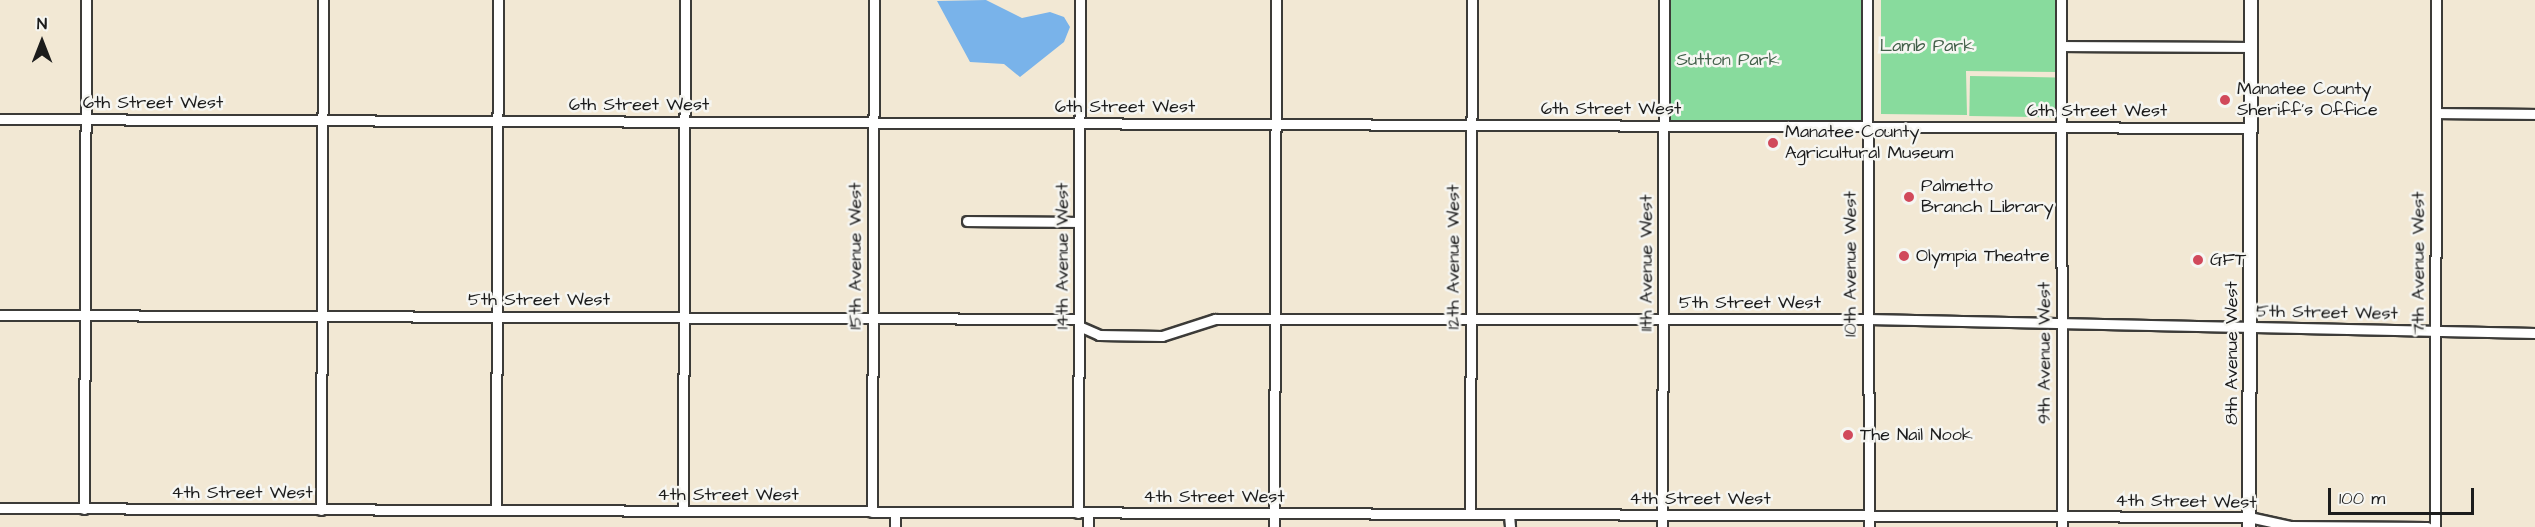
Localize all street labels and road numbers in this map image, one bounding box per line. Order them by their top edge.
street label: 6th Street West [83,92,223,114]
street label: 6th Street West [569,94,709,116]
street label: 6th Street West [1055,96,1195,118]
street label: 6th Street West [1541,98,1681,120]
street label: 6th Street West [2027,100,2167,122]
street label: 15th Avenue West [845,182,867,330]
street label: 14th Avenue West [1052,183,1074,329]
street label: 12th Avenue West [1443,185,1465,329]
street label: 10th Avenue West [1840,191,1862,337]
street label: 7th Avenue West [2408,191,2430,335]
street label: 11th Avenue West [1636,195,1658,331]
street label: 8th Avenue West [2221,281,2243,425]
street label: 9th Avenue West [2034,282,2056,424]
street label: 5th Street West [468,289,610,311]
street label: 5th Street West [1679,292,1821,314]
street label: 5th Street West [2256,301,2398,325]
street label: 4th Street West [171,482,313,504]
street label: 4th Street West [657,484,799,506]
street label: 4th Street West [1143,486,1285,508]
street label: 4th Street West [1629,488,1771,510]
street label: 4th Street West [2115,490,2257,514]

